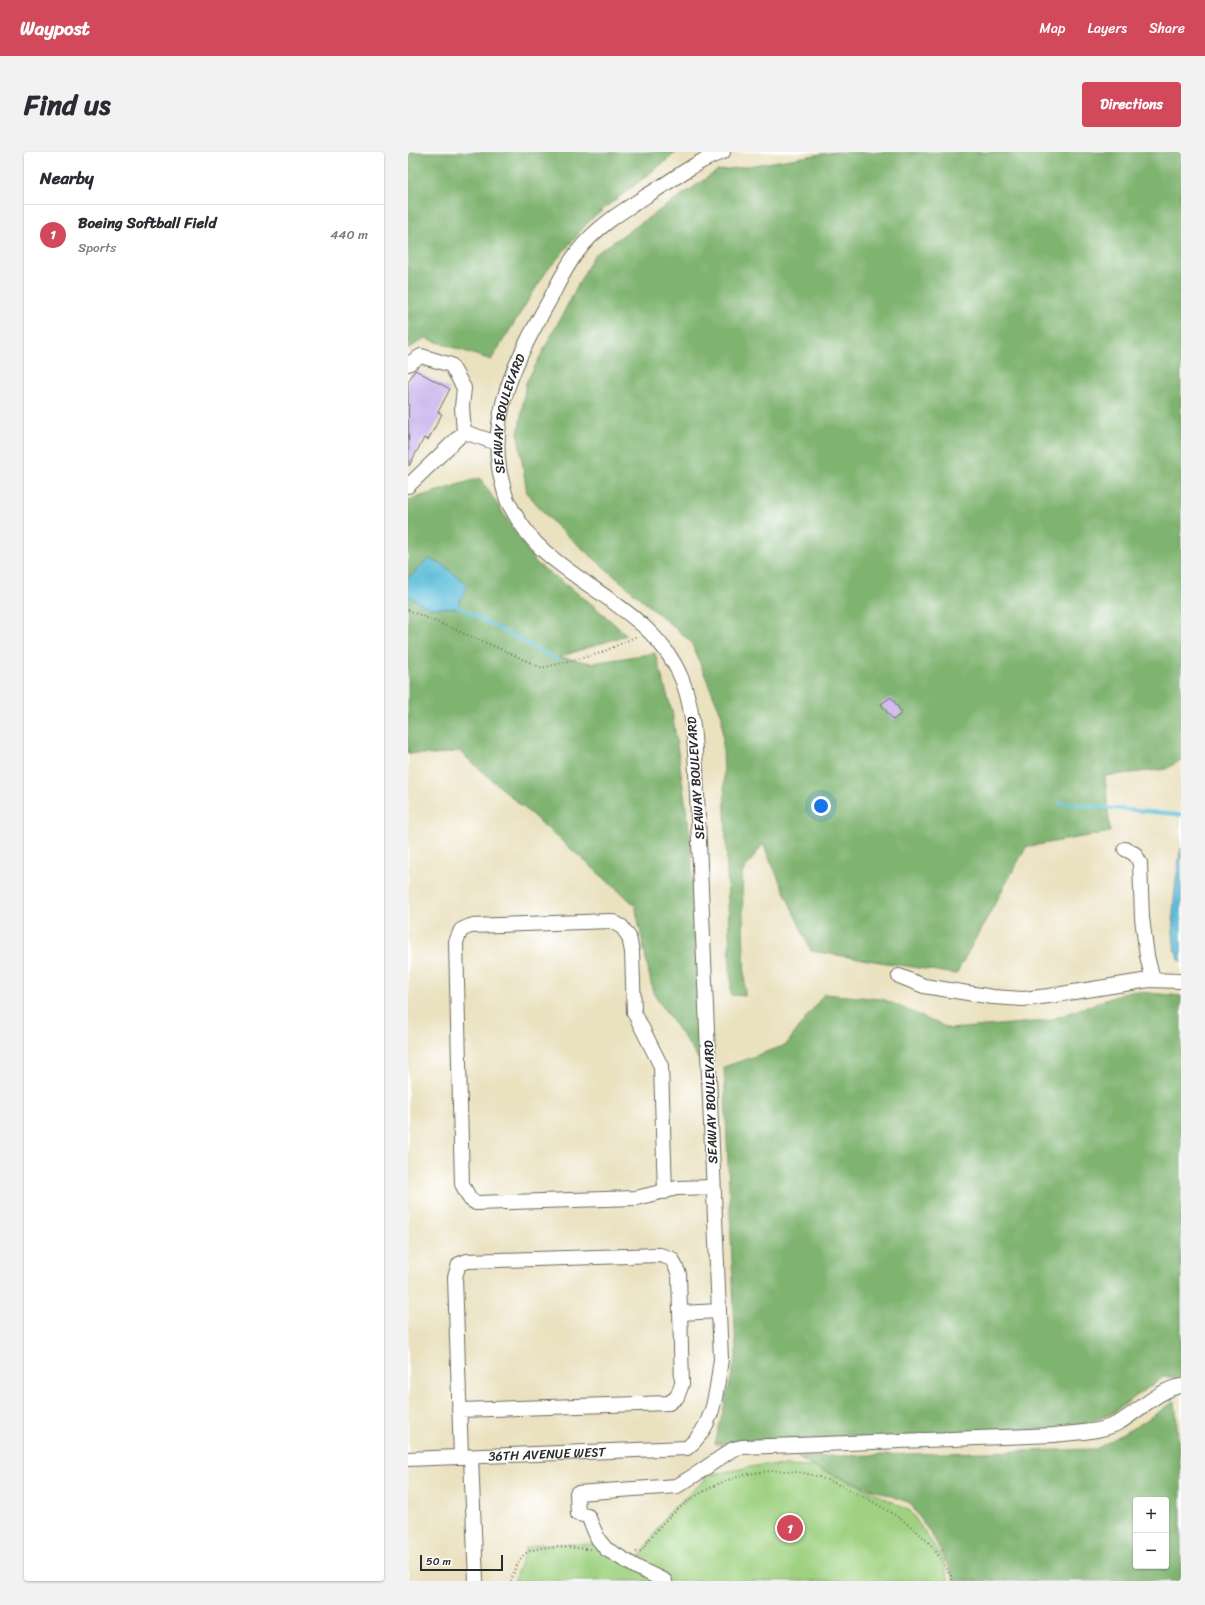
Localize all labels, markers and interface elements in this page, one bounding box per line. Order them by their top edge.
text: Waypost [20,12,90,45]
text: Map [1040,16,1065,41]
text: Layers [1087,16,1127,41]
text: Share [1149,16,1185,41]
text: Find us [24,80,111,129]
button: Directions [1082,82,1181,127]
text: Nearby [40,163,94,193]
text: Boeing Softball Field [78,210,216,236]
text: 1 [50,223,56,246]
text: 440 m [330,223,368,246]
text: Sports [78,236,116,259]
street label: SEAWAY BOULEVARD [486,349,532,476]
street label: SEAWAY BOULEVARD [680,715,711,840]
your location [811,796,831,816]
street label: SEAWAY BOULEVARD [697,1040,724,1164]
street label: 36TH AVENUE WEST [488,1440,607,1468]
map controls [1133,1497,1169,1569]
button: + [1133,1497,1169,1533]
pin: 1 [777,1513,803,1543]
button: − [1133,1533,1169,1569]
text: 50 m [426,1552,451,1571]
scale bar [420,1553,503,1572]

